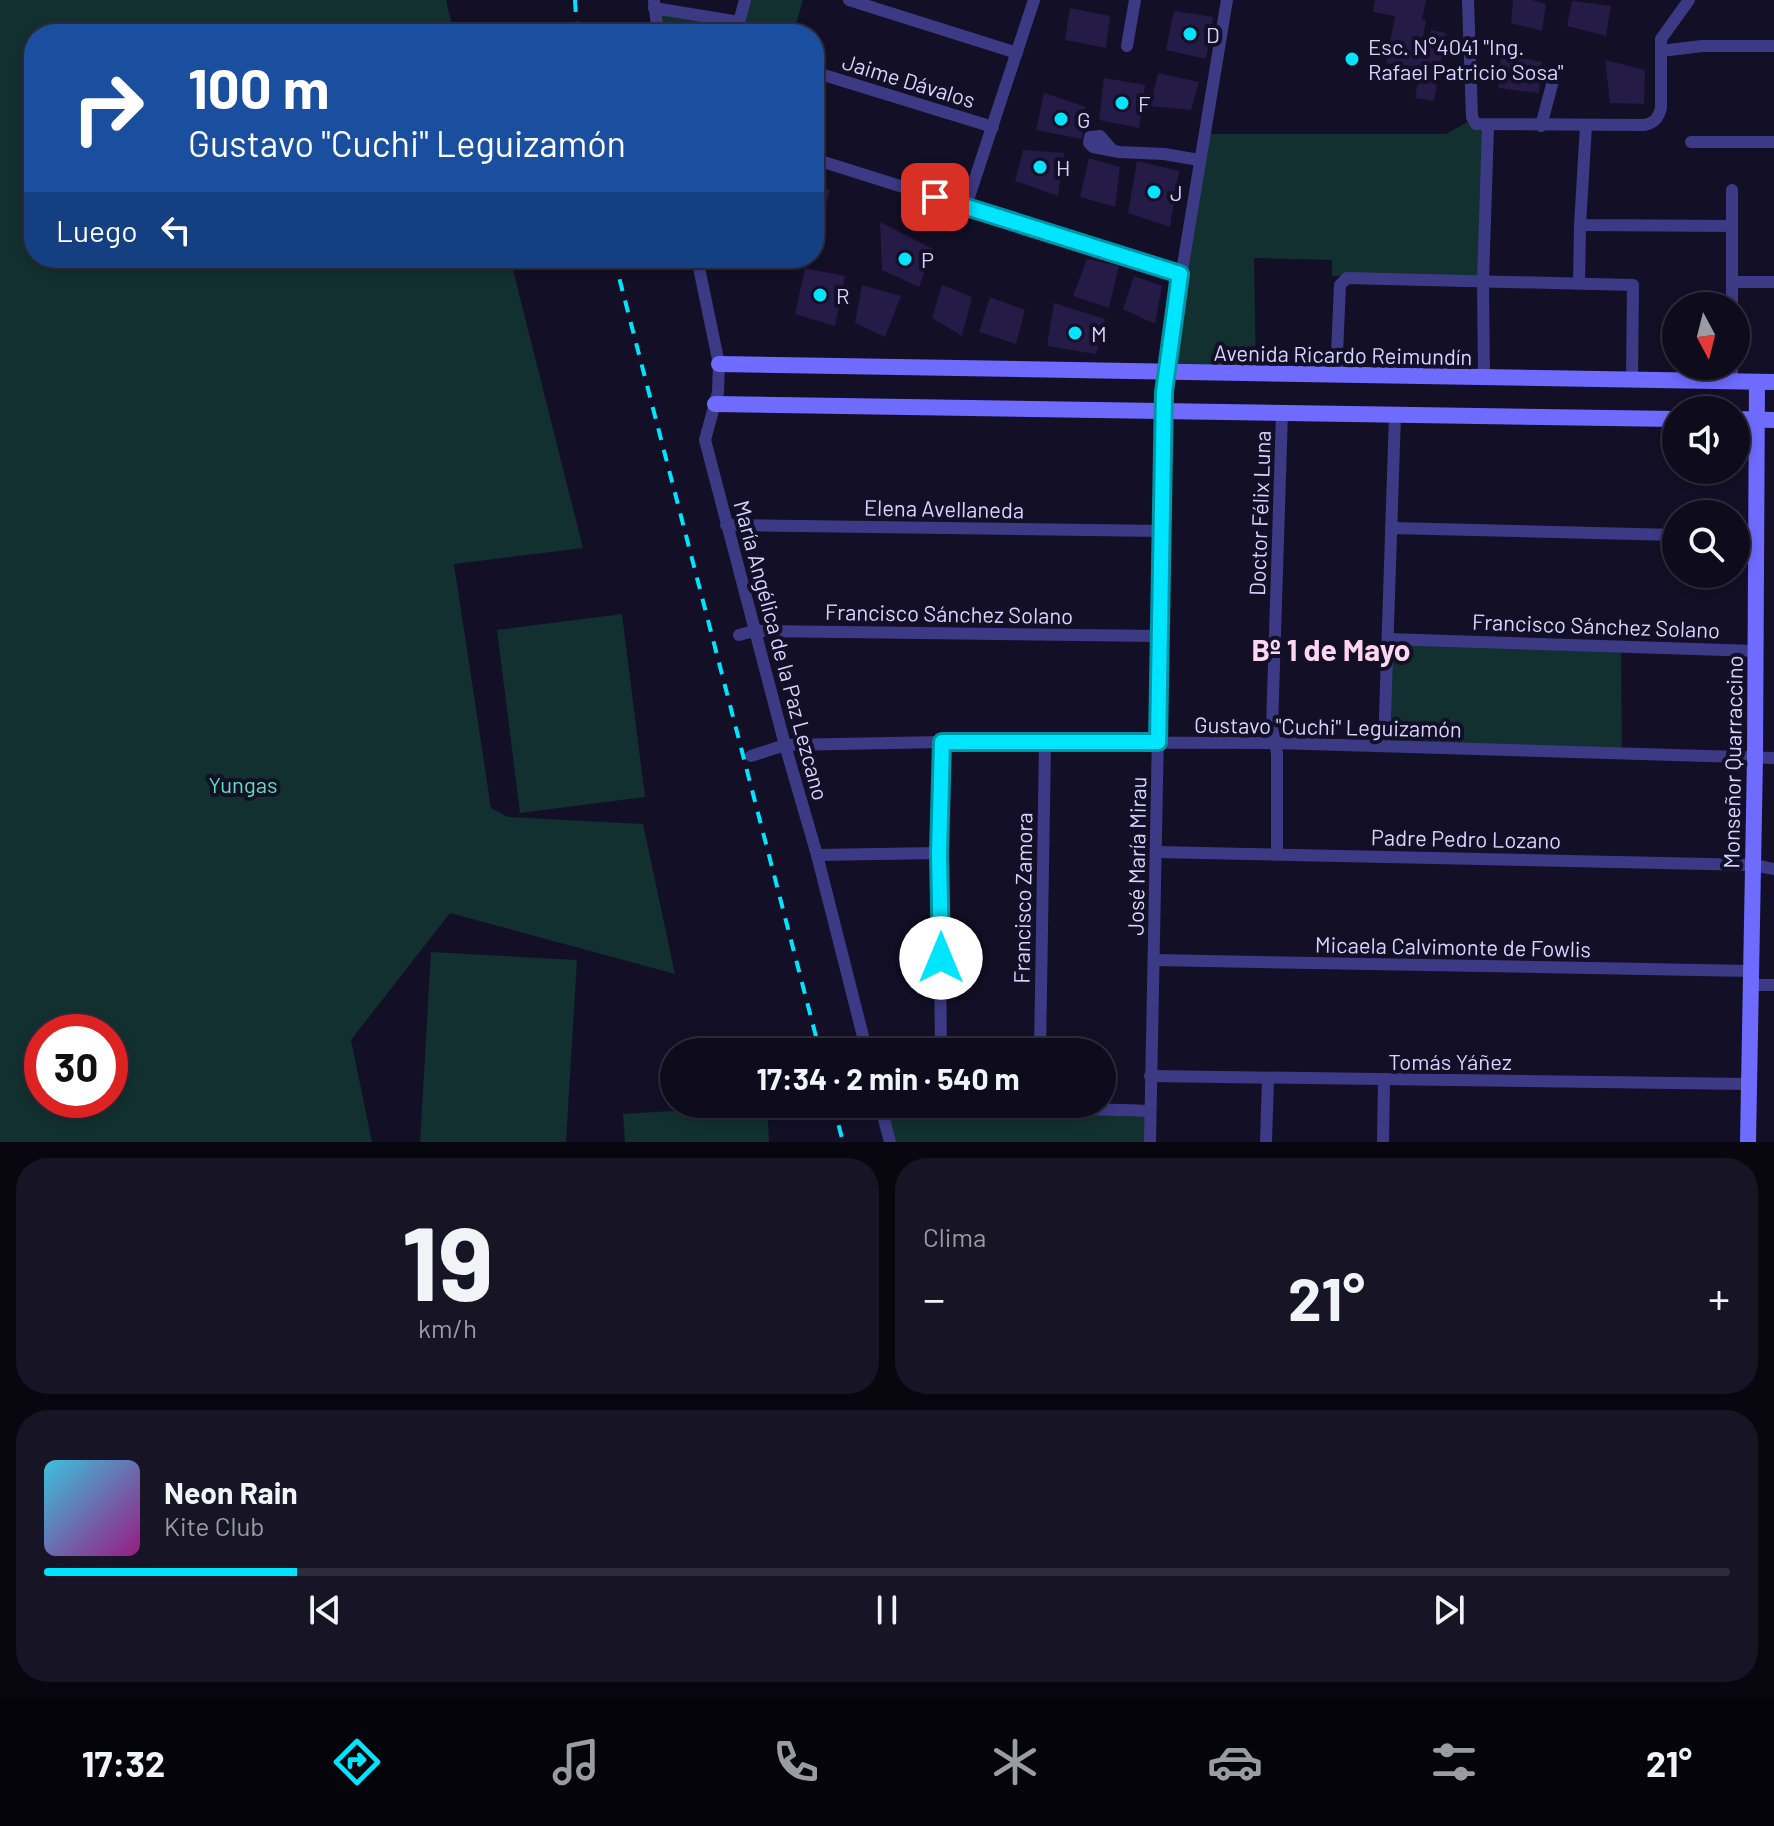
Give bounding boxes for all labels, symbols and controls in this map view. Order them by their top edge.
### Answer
place label: D [1206,21,1220,47]
marker: D [1181,25,1199,43]
place label: Esc. N°4041 "Ing. Rafael Patricio Sosa" [1368,33,1564,84]
street label: Jaime Dávalos [840,47,978,113]
marker: Esc. N°4041 "Ing. Rafael Patricio Sosa" [1343,50,1361,68]
text: 100 m [188,53,330,120]
icon: right [56,56,160,160]
place label: F [1138,90,1151,116]
marker: F [1113,94,1131,112]
place label: G [1077,106,1091,132]
marker: G [1052,110,1070,128]
text: Gustavo "Cuchi" Leguizamón [188,121,626,164]
place label: H [1056,154,1070,180]
marker: H [1031,158,1049,176]
pin [901,163,969,231]
icon: arrive [913,175,957,219]
place label: J [1170,179,1183,205]
marker: J [1145,183,1163,201]
icon: left [154,208,198,252]
text: Luego [56,212,138,248]
place label: P [921,246,934,272]
marker: P [896,250,914,268]
place label: R [836,282,849,308]
marker: R [811,286,829,304]
north arrow [1662,292,1750,380]
map controls [1662,292,1750,588]
place label: M [1091,320,1107,346]
marker: M [1066,324,1084,342]
street label: Avenida Ricardo Reimundín [1213,339,1473,369]
button: sound [1662,396,1750,484]
street label: Doctor Félix Luna [1243,430,1275,596]
street label: Elena Avellaneda [864,494,1024,522]
street label: María Angélica de la Paz Lezcano [729,497,835,803]
button: search [1662,500,1750,588]
street label: Francisco Sánchez Solano [825,598,1073,628]
street label: Francisco Sánchez Solano [1472,608,1720,642]
district label: Bº 1 de Mayo [1252,631,1410,667]
street label: Monseñor Quarraccino [1717,655,1747,869]
street label: Gustavo "Cuchi" Leguizamón [1194,711,1462,741]
park label: Yungas [208,771,278,797]
street label: José María Mirau [1122,776,1150,936]
street label: Francisco Zamora [1008,812,1036,984]
street label: Padre Pedro Lozano [1371,823,1561,853]
position arrow [899,916,983,1000]
street label: Micaela Calvimonte de Fowlis [1315,931,1591,961]
speed limit sign: 30 [24,1014,128,1118]
street label: Tomás Yáñez [1388,1048,1512,1074]
text: 17:34 · 2 min · 540 m [756,1060,1020,1096]
text: 19 [401,1197,494,1322]
text: Clima [923,1221,986,1252]
text: 21° [1288,1261,1365,1333]
text: − [923,1271,945,1324]
text: + [1708,1271,1730,1324]
text: km/h [418,1312,477,1343]
text: Neon Rain [164,1474,298,1510]
text: Kite Club [164,1510,265,1541]
icon: previous [303,1588,347,1632]
icon: pause [865,1588,909,1632]
icon: next [1427,1588,1471,1632]
icon: directions [329,1734,385,1790]
icon: music [548,1734,604,1790]
icon: phone [768,1734,824,1790]
icon: climate [987,1734,1043,1790]
icon: car [1207,1734,1263,1790]
icon: filters [1426,1734,1482,1790]
text: 17:32 [82,1741,165,1784]
text: 21° [1646,1741,1692,1784]

